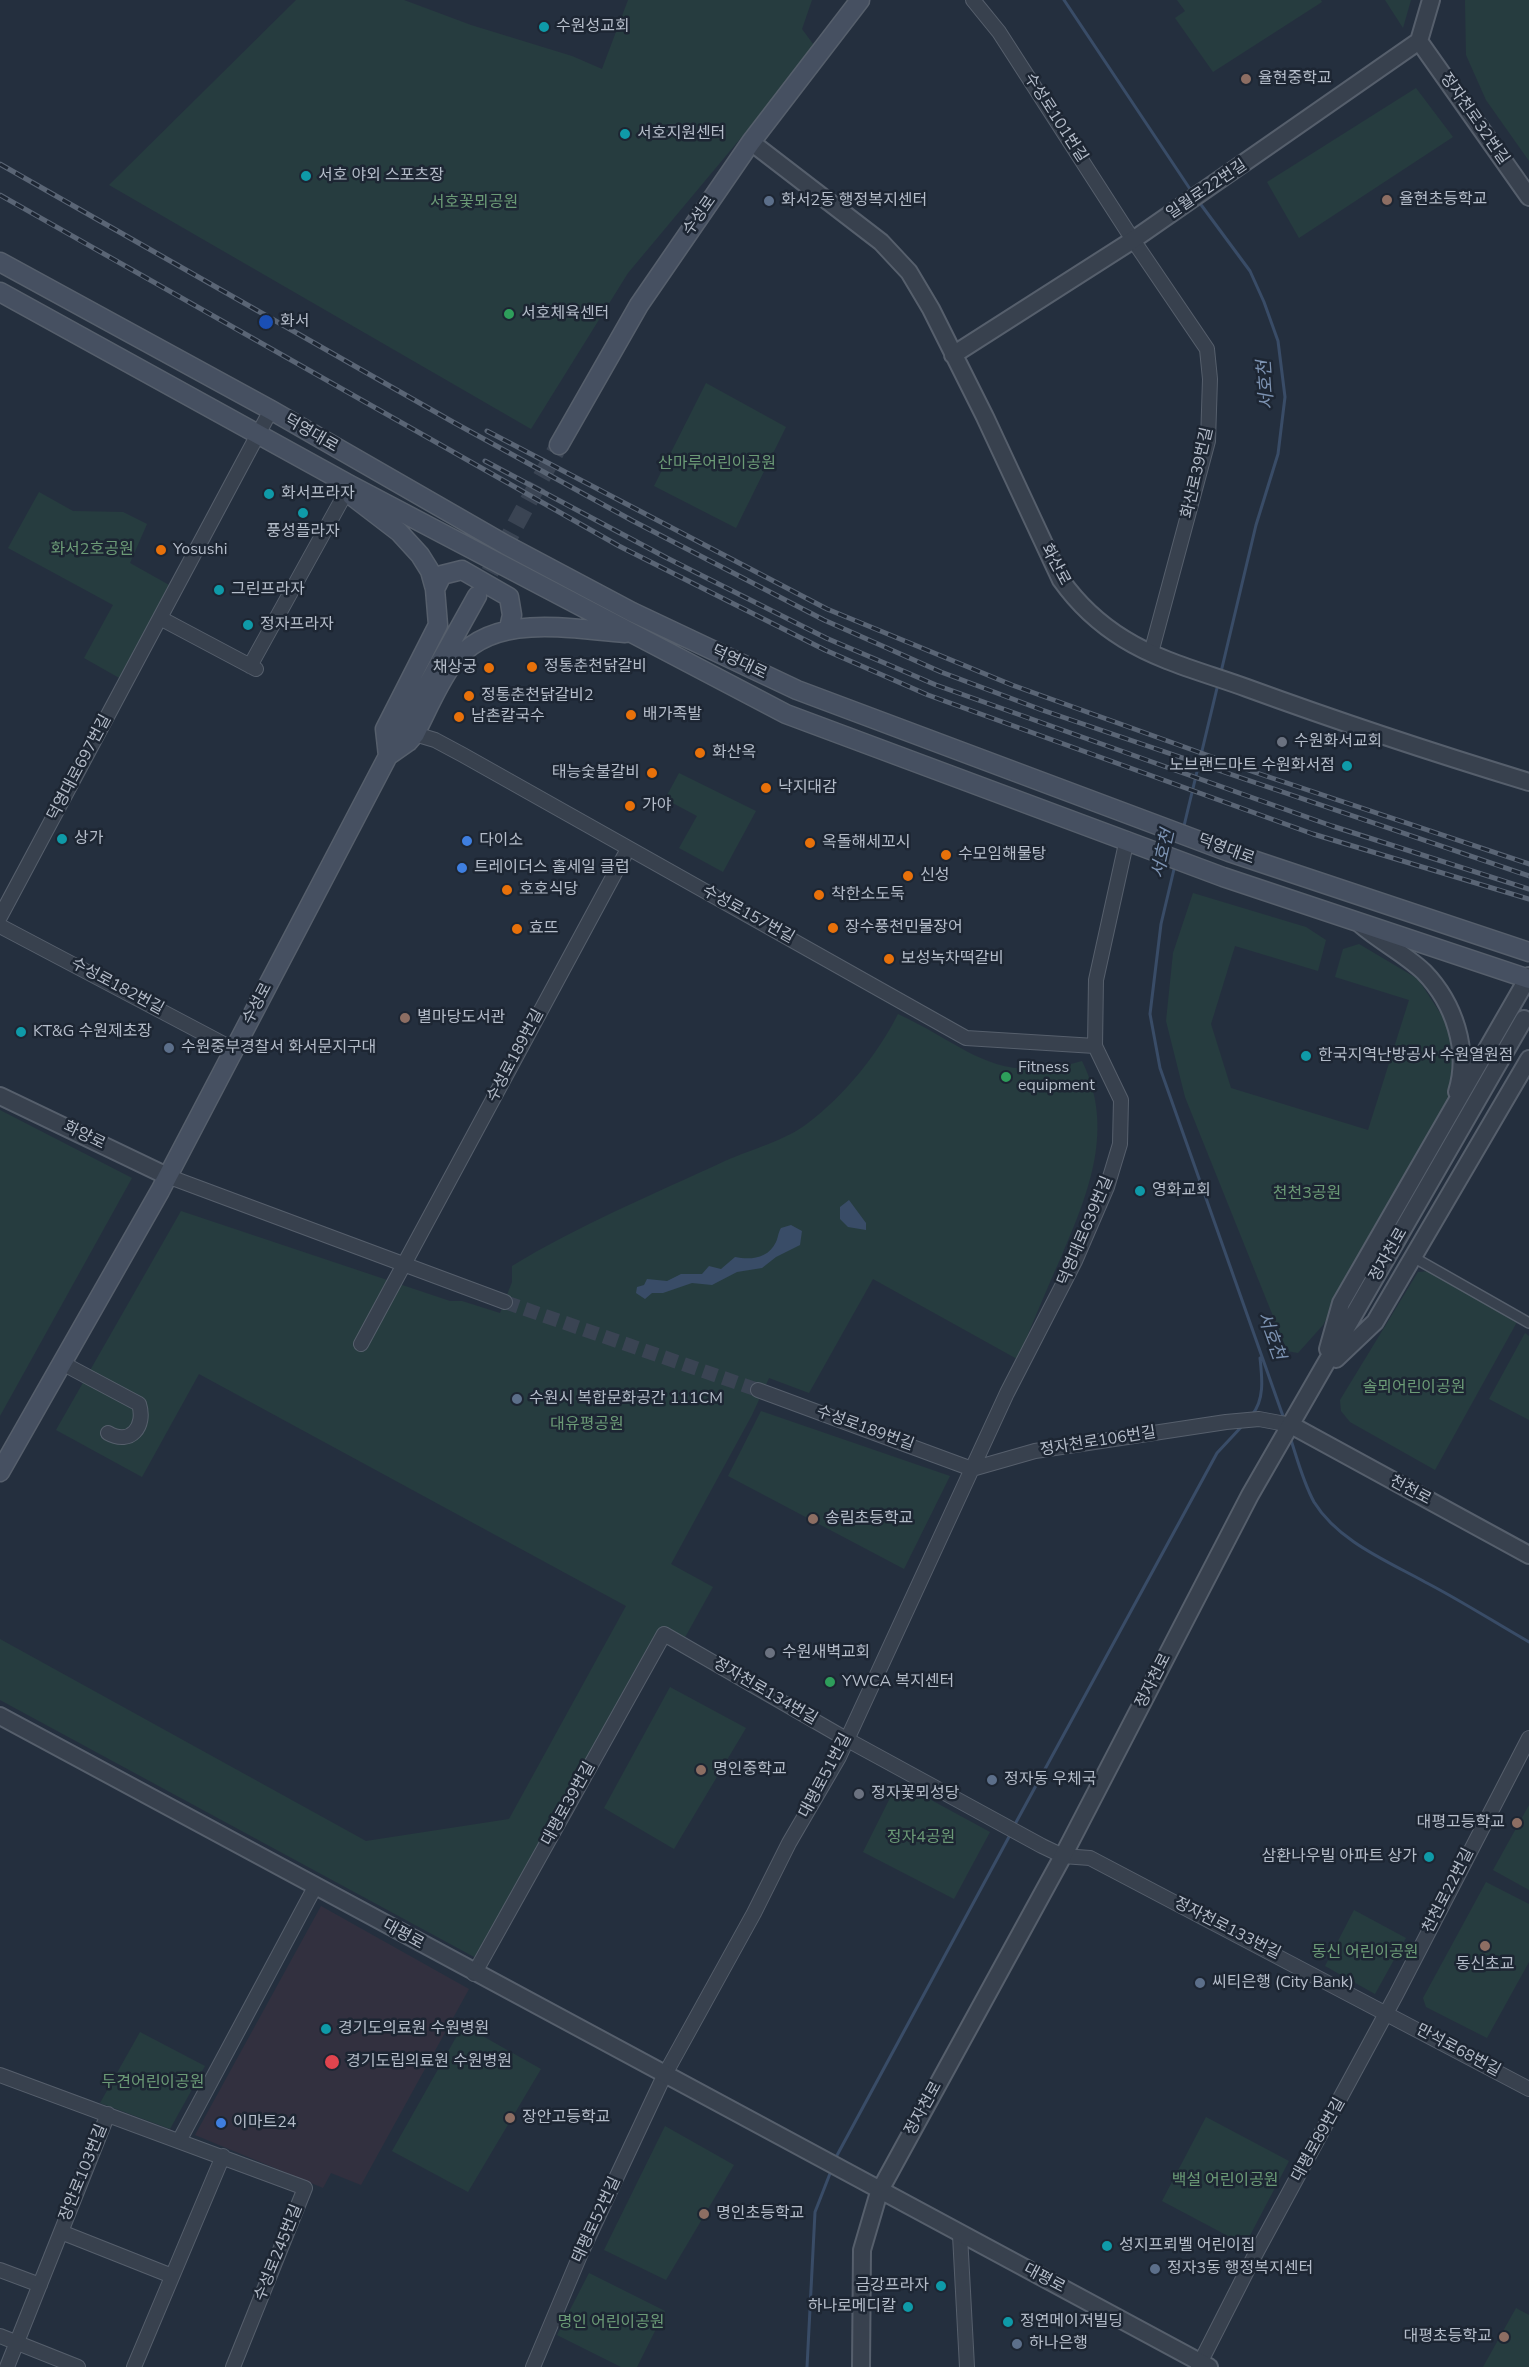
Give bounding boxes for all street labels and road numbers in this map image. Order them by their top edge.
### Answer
street label: 정자천로32번길 [1435,69,1513,169]
street label: 수성로101번길 [1019,70,1091,166]
street label: 일월로22번길 [1163,156,1251,224]
street label: 수성로 [679,192,721,240]
street label: 덕영대로 [281,411,341,457]
street label: 화산로39번길 [1178,426,1218,520]
street label: 화산로 [1036,541,1074,589]
street label: 덕영대로 [708,642,770,684]
street label: 덕영대로697번길 [44,712,116,824]
street label: 덕영대로 [1195,831,1257,869]
street label: 수성로157번길 [699,882,797,948]
street label: 수성로182번길 [67,954,167,1020]
street label: 수성로 [239,980,277,1028]
street label: 수성로189번길 [483,1006,549,1106]
street label: 화양로 [60,1118,108,1154]
street label: 덕영대로639번길 [1054,1173,1118,1289]
street label: 정자천로 [1366,1225,1412,1285]
street label: 수성로189번길 [814,1402,916,1456]
street label: 정자천로106번길 [1039,1423,1157,1461]
street label: 천천로 [1386,1472,1434,1510]
street label: 정자천로 [1132,1650,1176,1712]
street label: 정자천로134번길 [709,1654,821,1730]
street label: 대평로51번길 [796,1731,856,1821]
street label: 대평로39번길 [538,1759,600,1849]
street label: 천천로22번길 [1419,1845,1479,1937]
street label: 정자천로133번길 [1170,1894,1284,1964]
street label: 대평로 [379,1916,427,1954]
street label: 만석로68번길 [1413,2021,1503,2081]
street label: 정자천로 [901,2079,947,2139]
street label: 대평로89번길 [1288,2095,1350,2185]
street label: 장안로103번길 [56,2122,112,2224]
street label: 태평로52번길 [569,2174,625,2266]
street label: 수성로245번길 [251,2202,307,2304]
street label: 대평로 [1020,2260,1068,2298]

